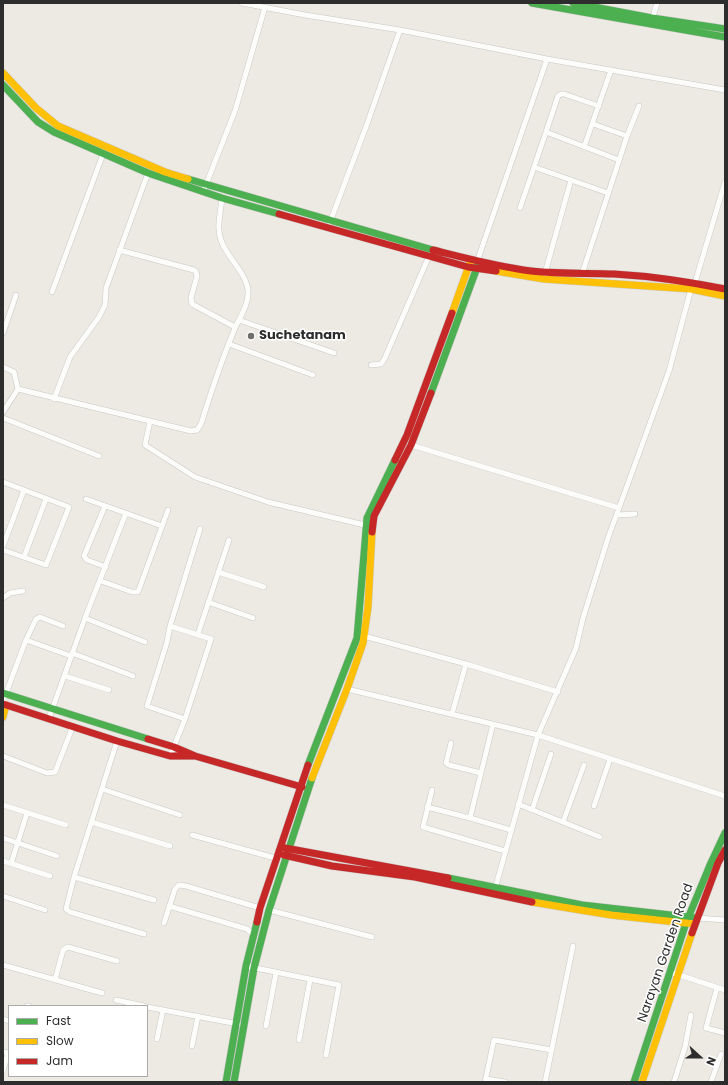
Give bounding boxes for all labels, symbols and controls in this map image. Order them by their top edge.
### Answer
place label: Suchetanam [259,328,346,344]
marker: Suchetanam [246,331,256,341]
street label: Narayan Garden Road [635,882,697,1024]
legend [8,1005,148,1077]
text: Fast [46,1012,71,1029]
text: Slow [46,1032,74,1049]
north arrow [680,1037,720,1077]
text: Jam [46,1052,73,1069]
text: N [702,1055,720,1068]

